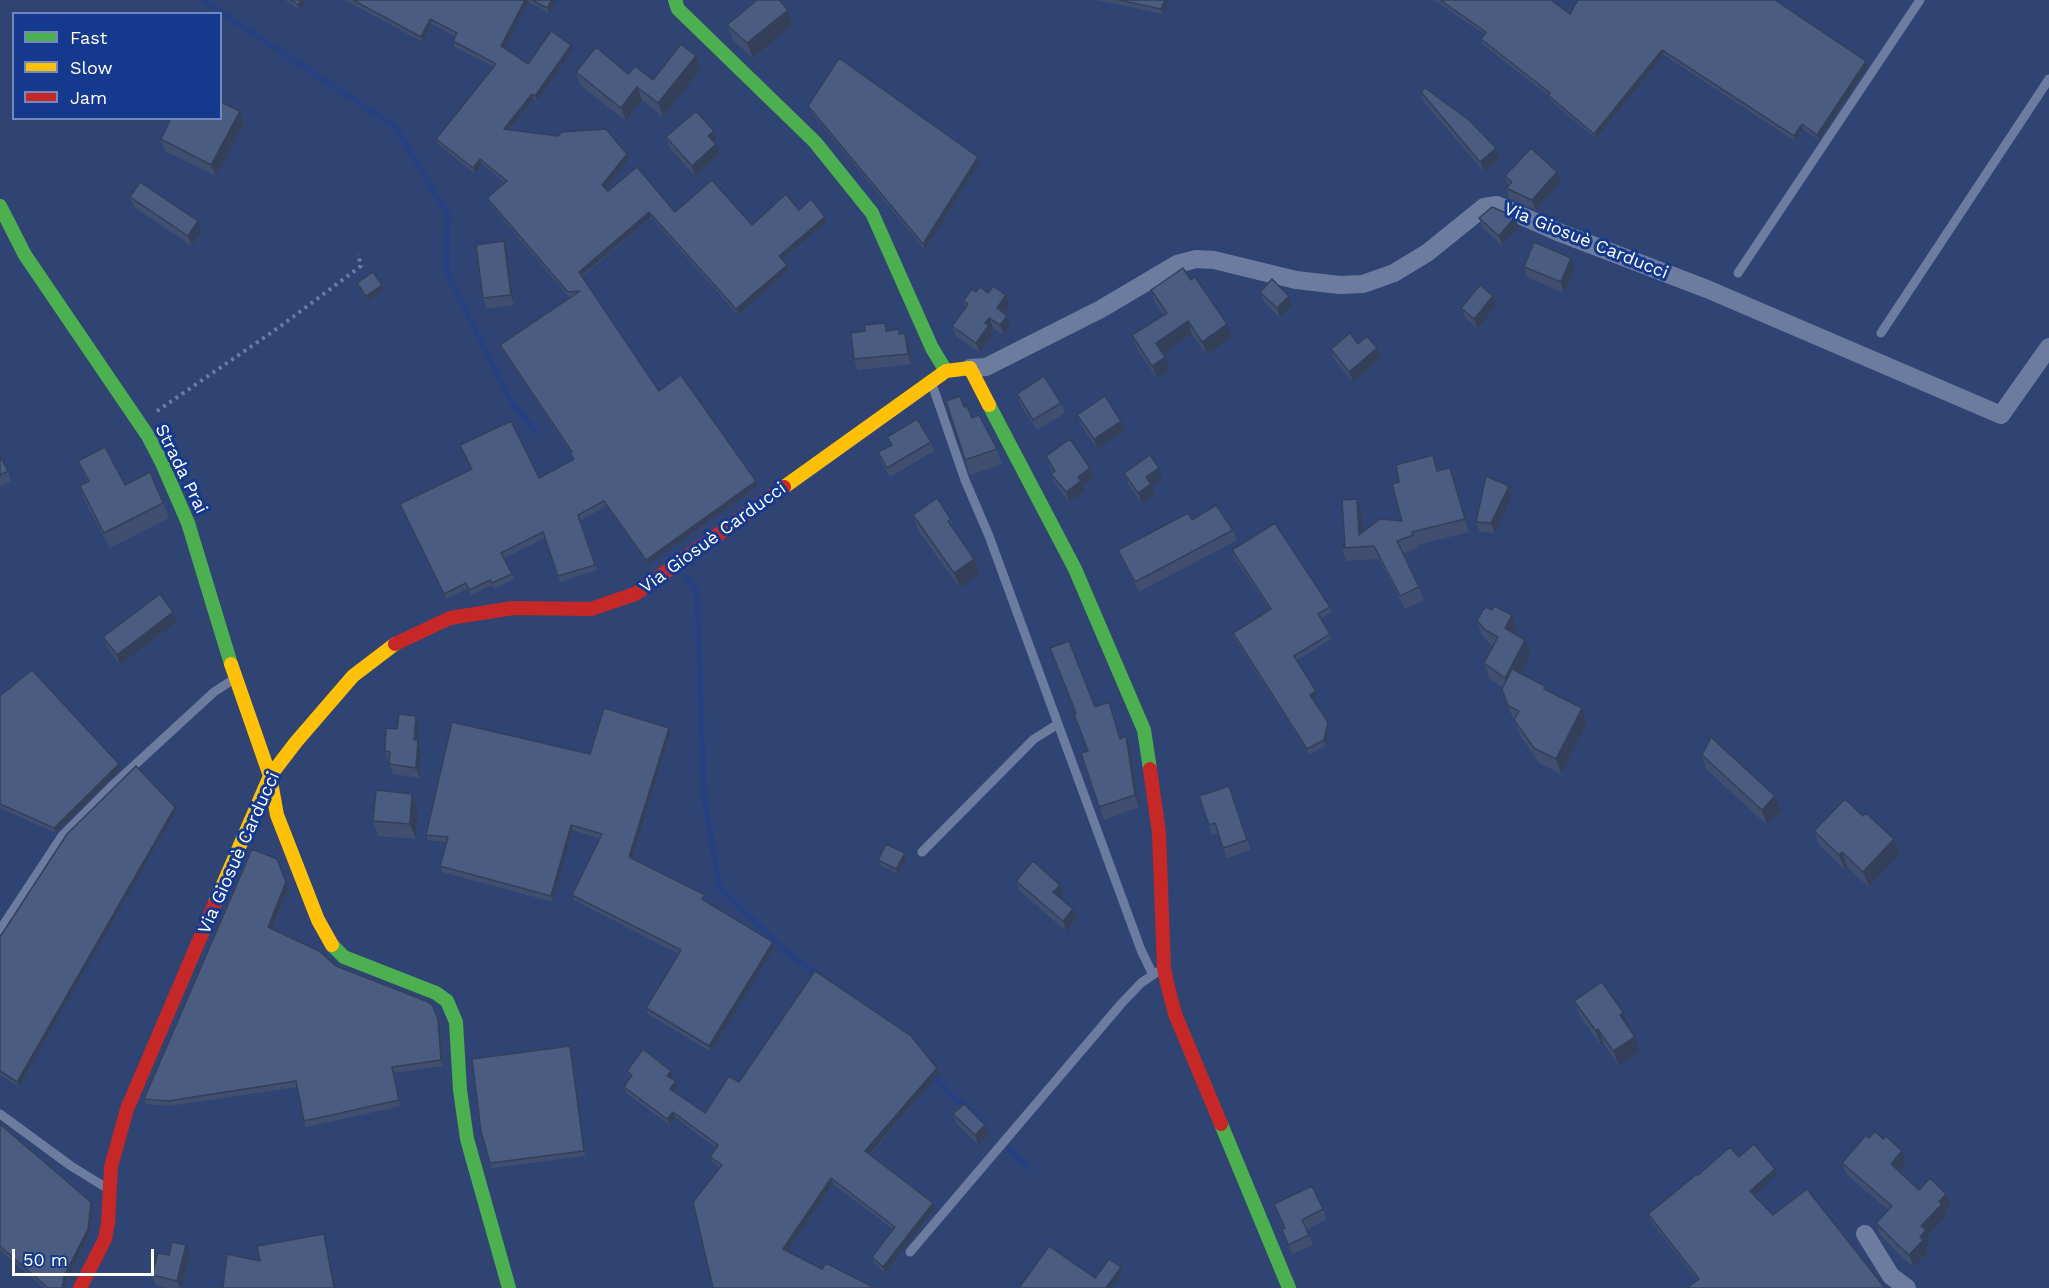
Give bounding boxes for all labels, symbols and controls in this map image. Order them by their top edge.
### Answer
legend [12,12,222,120]
text: Fast [70,27,107,48]
text: Slow [70,57,113,78]
text: Jam [70,87,107,108]
street label: Via Giosuè Carducci [1501,198,1671,284]
street label: Strada Prai [150,421,212,517]
street label: Via Giosuè Carducci [636,478,790,598]
street label: Via Giosuè Carducci [193,768,285,938]
scale bar [15,1237,158,1275]
text: 50 m [23,1249,68,1270]

